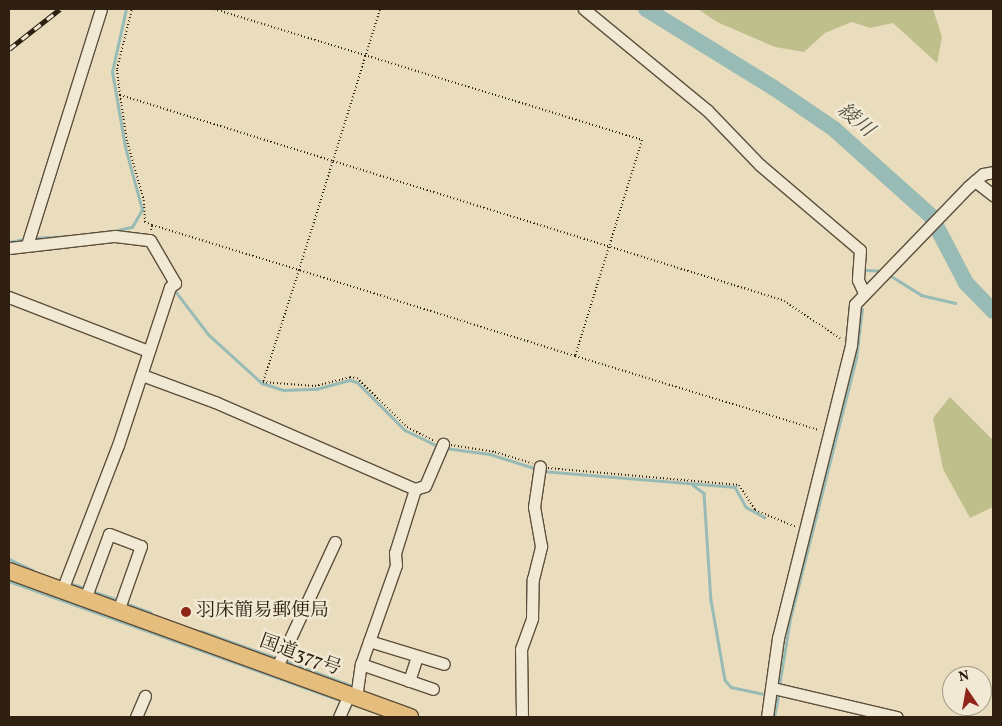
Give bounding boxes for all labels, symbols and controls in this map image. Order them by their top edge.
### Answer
water label: 綾川 [832,99,878,143]
place label: 羽床簡易郵便局 [196,601,329,623]
marker: 羽床簡易郵便局 [180,606,192,618]
street label: 国道377号 [256,631,344,681]
north arrow [942,666,992,716]
text: N [957,666,971,687]

